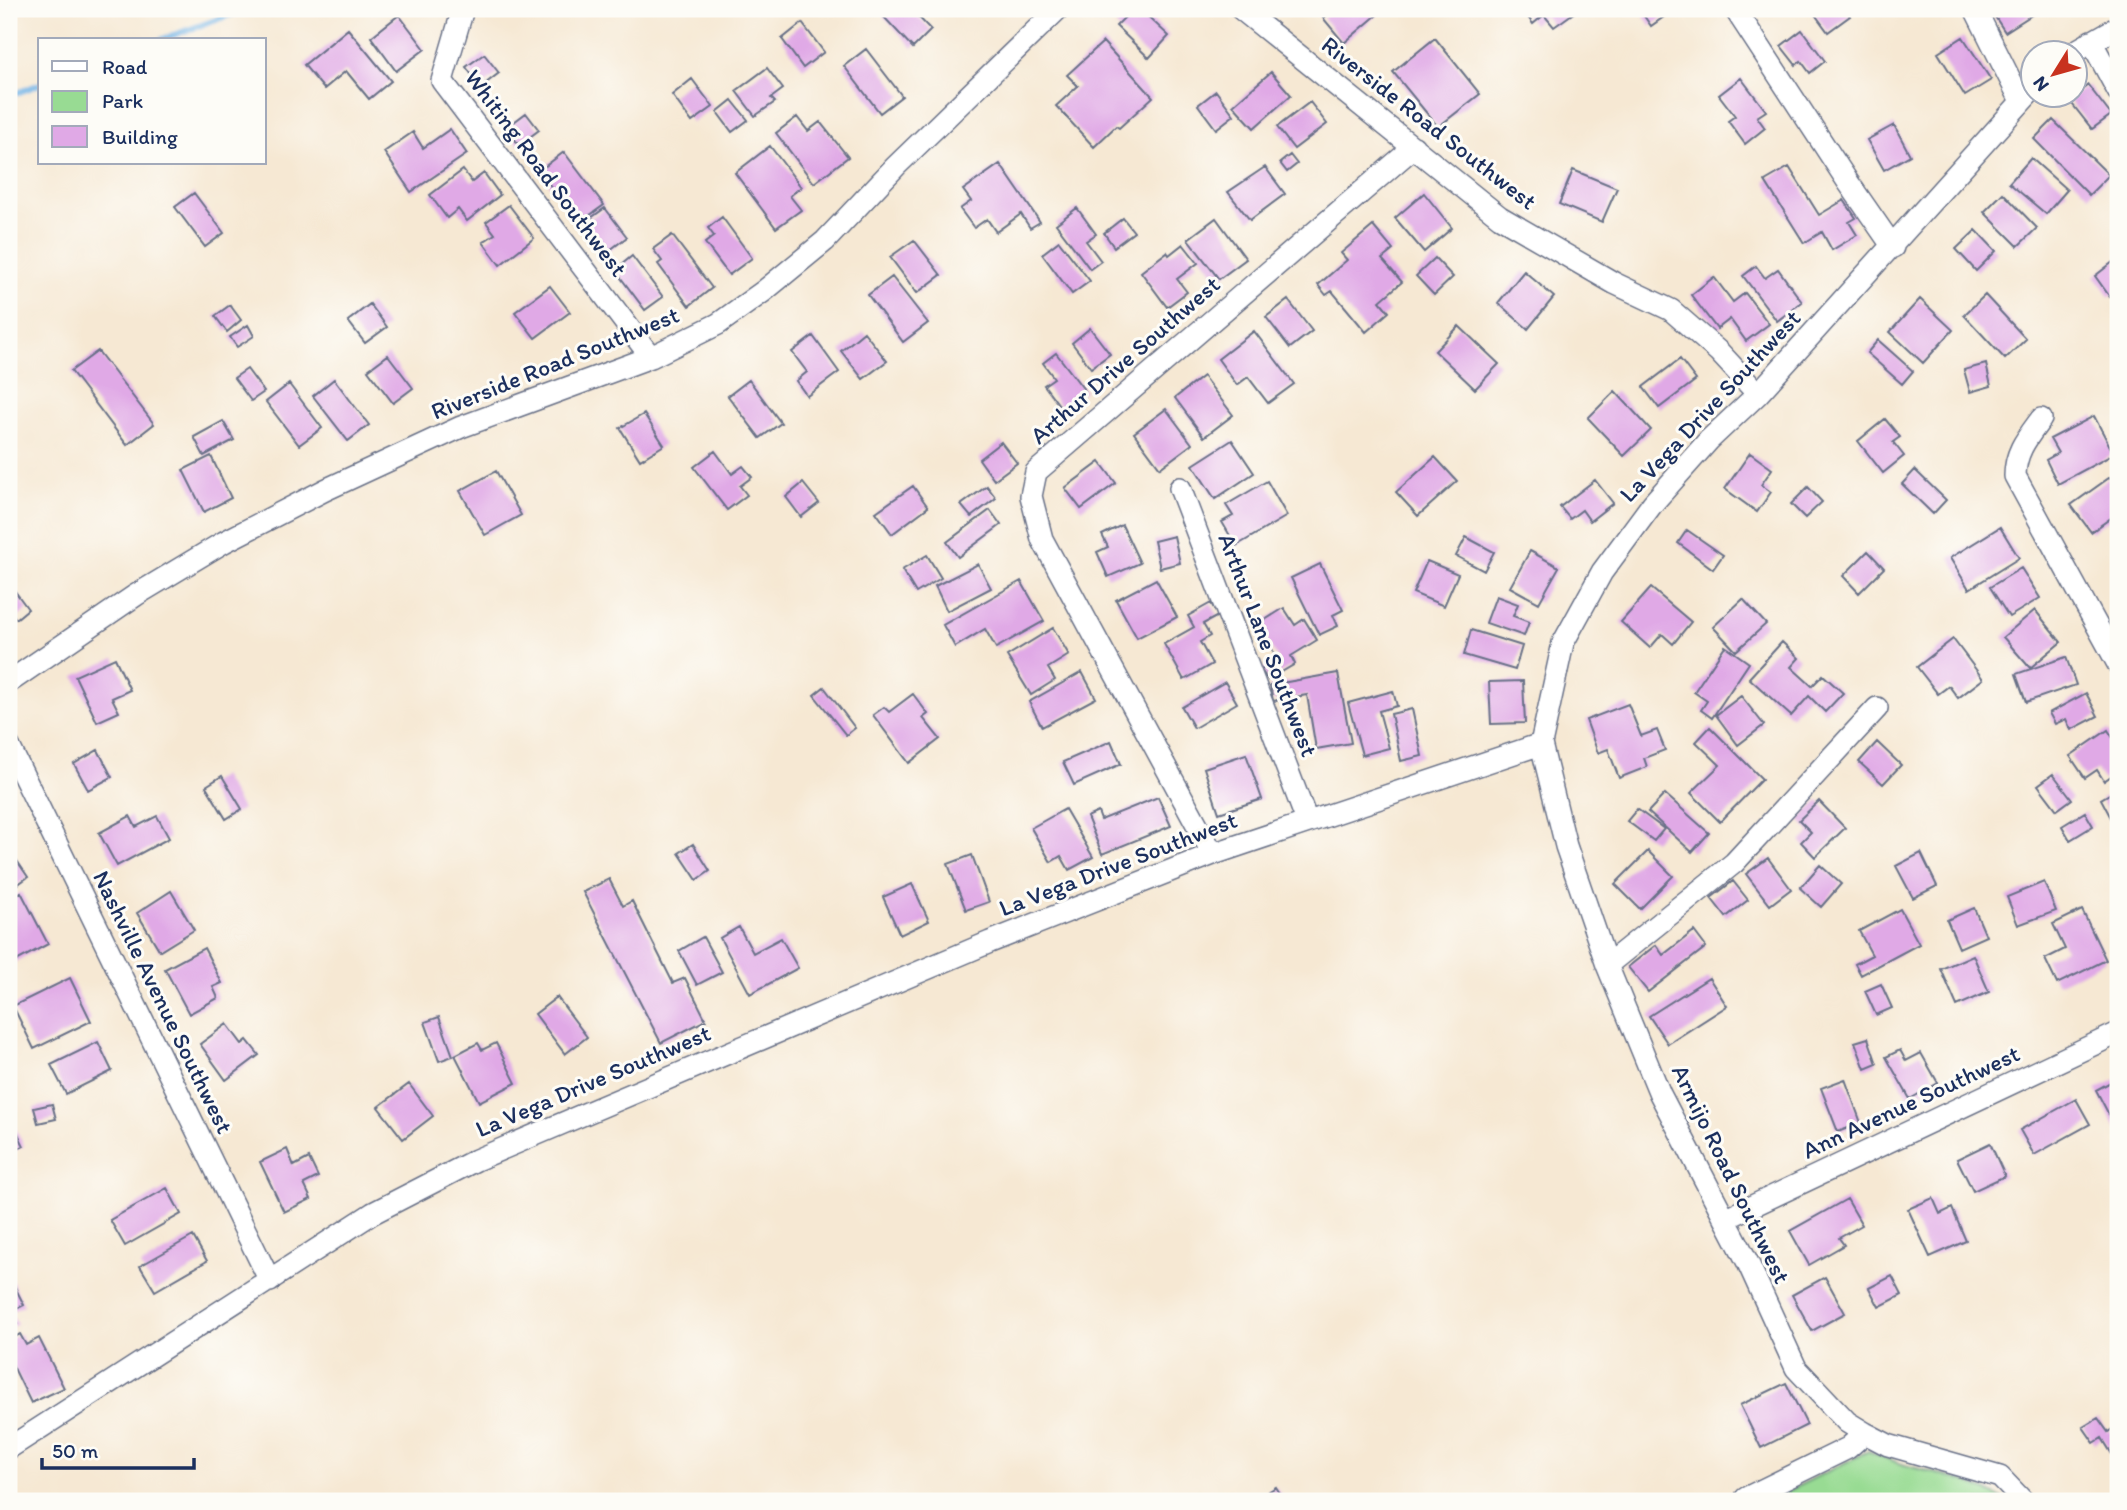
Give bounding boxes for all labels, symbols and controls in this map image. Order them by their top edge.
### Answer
street label: Riverside Road Southwest [1316,30,1543,216]
legend [38,38,266,164]
north arrow [2018,38,2088,108]
text: Road [102,54,148,79]
street label: Whiting Road Southwest [459,63,634,282]
text: N [2028,72,2054,96]
text: Park [102,88,144,113]
text: Building [102,124,178,149]
street label: Arthur Drive Southwest [1024,269,1225,450]
street label: Riverside Road Southwest [427,299,683,426]
street label: La Vega Drive Southwest [1613,303,1806,508]
street label: Arthur Lane Southwest [1212,529,1324,761]
street label: La Vega Drive Southwest [995,805,1241,922]
street label: Nashville Avenue Southwest [87,866,240,1138]
street label: La Vega Drive Southwest [471,1018,715,1143]
street label: Ann Avenue Southwest [1798,1038,2024,1165]
street label: Armijo Road Southwest [1666,1060,1797,1288]
scale bar [42,1426,194,1470]
text: 50 m [52,1438,99,1463]

